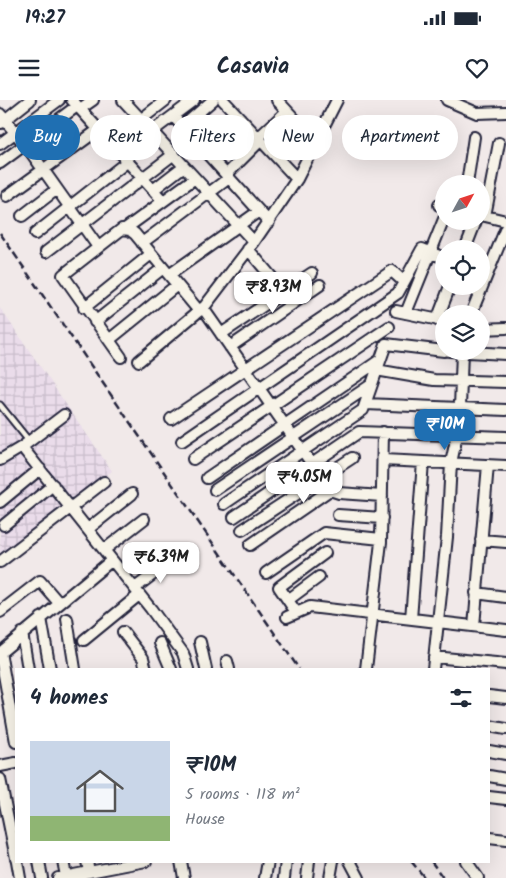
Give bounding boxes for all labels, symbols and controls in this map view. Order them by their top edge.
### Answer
text: 19:27 [25,3,65,33]
text: Casavia [217,50,289,85]
icon: menu [15,54,43,82]
icon: heart [463,54,491,82]
chip: Buy [15,115,80,160]
chip: Rent [90,115,161,160]
chip: Filters [171,115,254,160]
chip: New [264,115,332,160]
chip: Apartment [342,115,458,160]
north arrow [435,175,490,230]
map controls [435,175,490,360]
button: locate [435,240,490,295]
pin: ₹8.93M [232,272,314,314]
text: ₹8.93M [245,275,301,300]
button: layers [435,305,490,360]
pin: ₹10M [415,408,475,451]
text: ₹10M [425,412,465,437]
pin: ₹4.05M [263,462,345,504]
text: ₹4.05M [277,465,331,490]
pin: ₹6.39M [120,542,202,584]
text: ₹6.39M [133,545,189,570]
text: 4 homes [30,682,108,715]
icon: filters [447,684,475,712]
text: ₹10M [185,749,236,782]
icon: home [70,761,130,821]
text: 5 rooms · 118 m² [185,782,300,807]
text: House [185,807,225,832]

